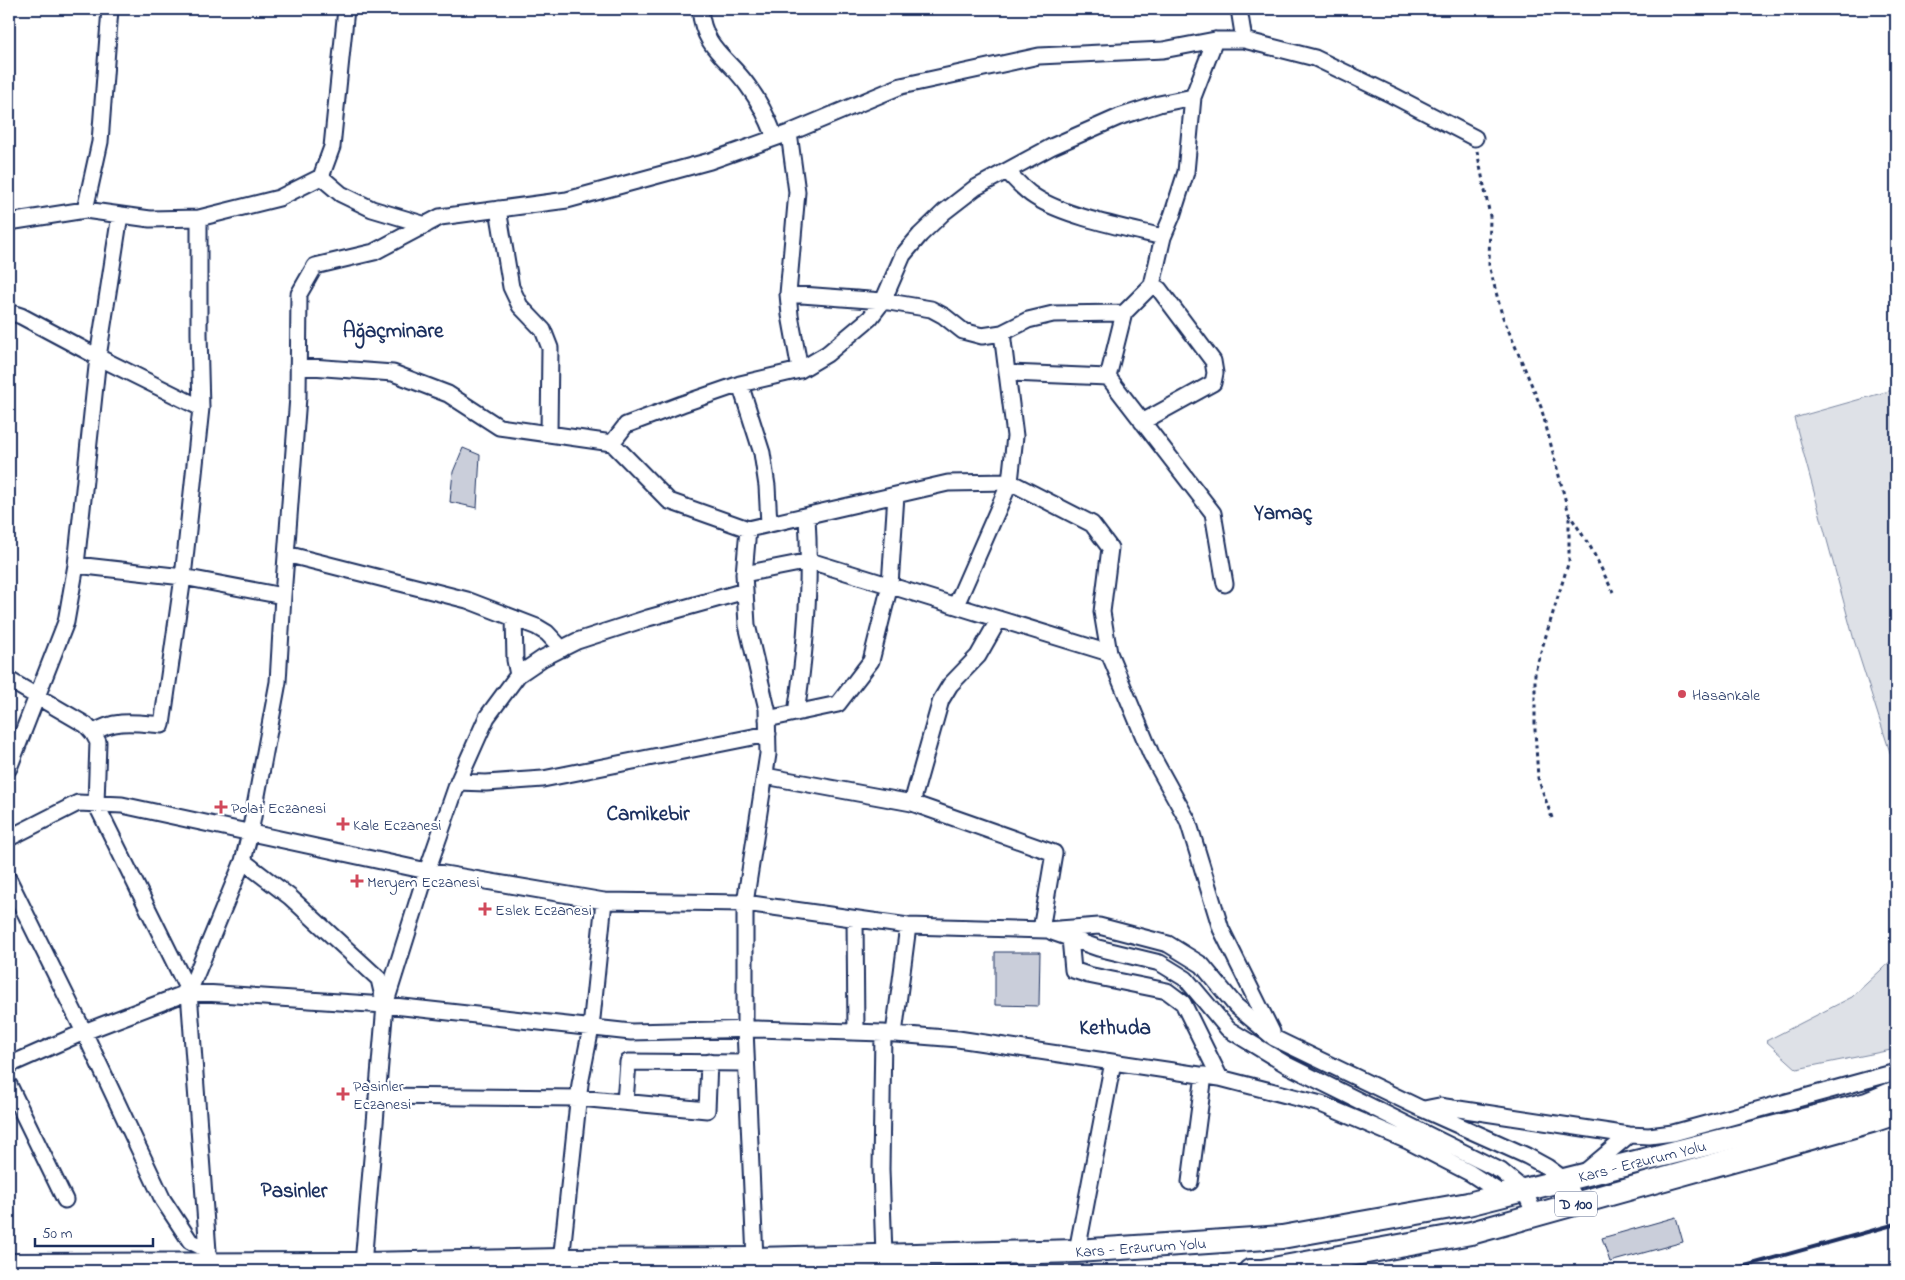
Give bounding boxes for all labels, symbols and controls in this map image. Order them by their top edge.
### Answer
district label: Ağaçminare [343,317,444,349]
district label: Yamaç [1253,499,1313,529]
place label: Hasankale [1692,684,1761,708]
marker: Hasankale [1676,688,1688,700]
place label: Polat Eczanesi [231,797,326,821]
district label: Camikebir [607,800,690,830]
marker: Polat Eczanesi [215,801,227,813]
place label: Kale Eczanesi [353,814,442,838]
marker: Kale Eczanesi [337,818,349,830]
place label: Meryem Eczanesi [367,871,480,895]
marker: Meryem Eczanesi [351,875,363,887]
place label: Eslek Eczanesi [495,899,592,923]
marker: Eslek Eczanesi [479,903,491,915]
district label: Kethuda [1079,1014,1151,1044]
place label: Pasinler Eczanesi [353,1075,411,1117]
marker: Pasinler Eczanesi [337,1088,349,1100]
street label: Kars - Erzurum Yolu [1576,1135,1709,1190]
district label: Pasinler [261,1177,328,1207]
road number: D 100 [1555,1192,1597,1216]
scale bar [35,1215,152,1247]
text: 50 m [42,1223,73,1245]
street label: Kars - Erzurum Yolu [1075,1232,1207,1265]

